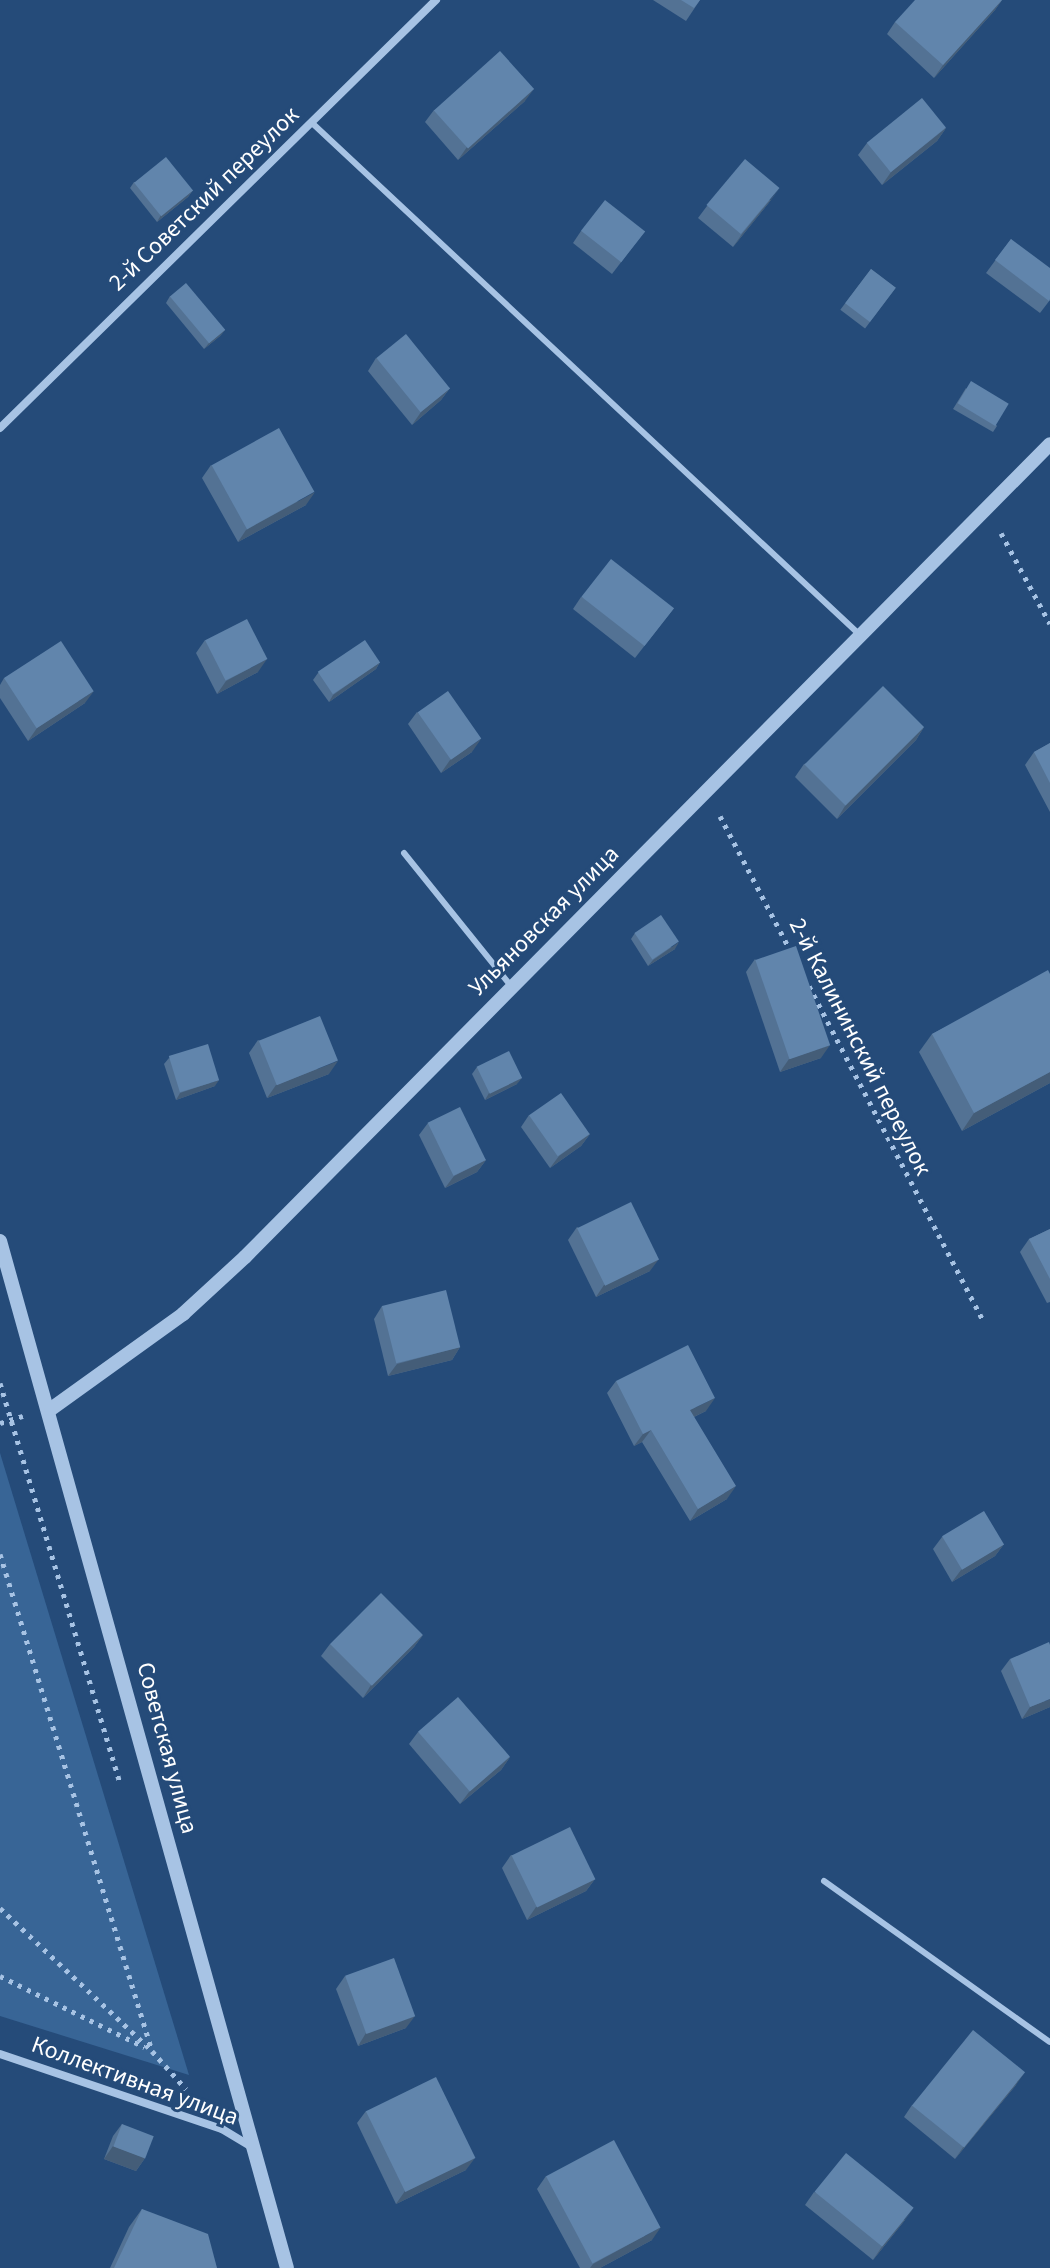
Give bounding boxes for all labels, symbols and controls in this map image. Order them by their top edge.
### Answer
street label: 2-й Советский переулок [103,101,305,297]
street label: Ульяновская улица [463,840,625,1002]
street label: 2-й Калининский переулок [783,914,937,1180]
street label: Советская улица [130,1659,204,1837]
street label: Коллективная улица [28,2030,242,2132]

